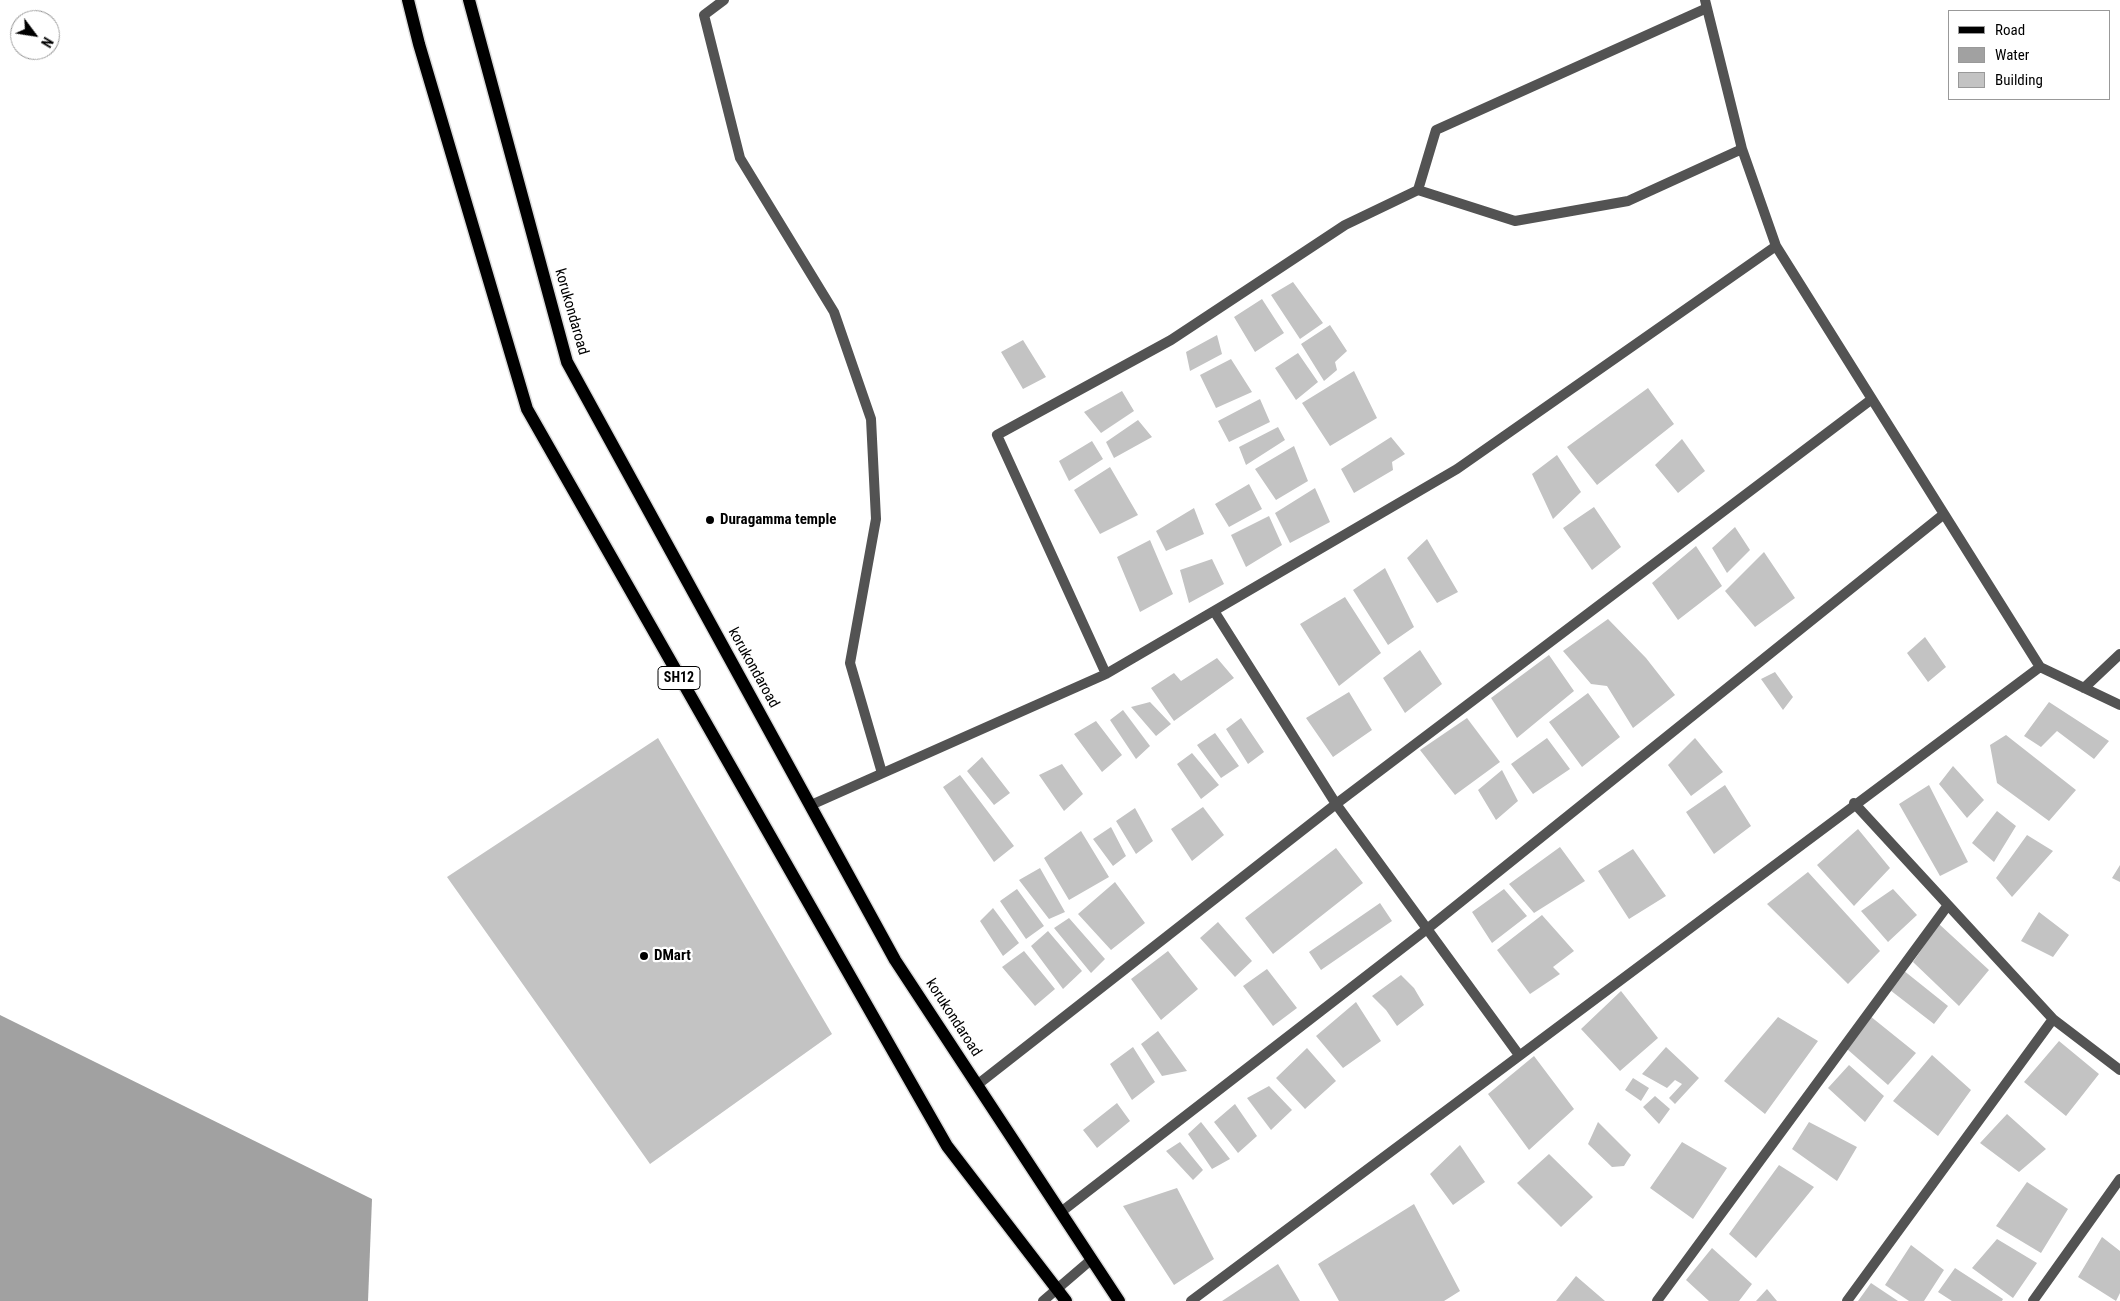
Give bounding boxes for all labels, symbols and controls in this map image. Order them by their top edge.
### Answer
north arrow [10,10,60,60]
legend [1948,10,2110,100]
text: Road [1995,21,2025,39]
text: N [38,34,56,50]
text: Water [1995,46,2029,64]
text: Building [1995,71,2043,89]
street label: korukondaroad [550,267,592,357]
place label: Duragamma temple [720,511,836,529]
marker: Duragamma temple [704,514,716,526]
street label: korukondaroad [724,625,782,711]
road number: SH12 [658,666,700,690]
place label: DMart [654,947,691,965]
marker: DMart [638,950,650,962]
street label: korukondaroad [921,976,985,1060]

